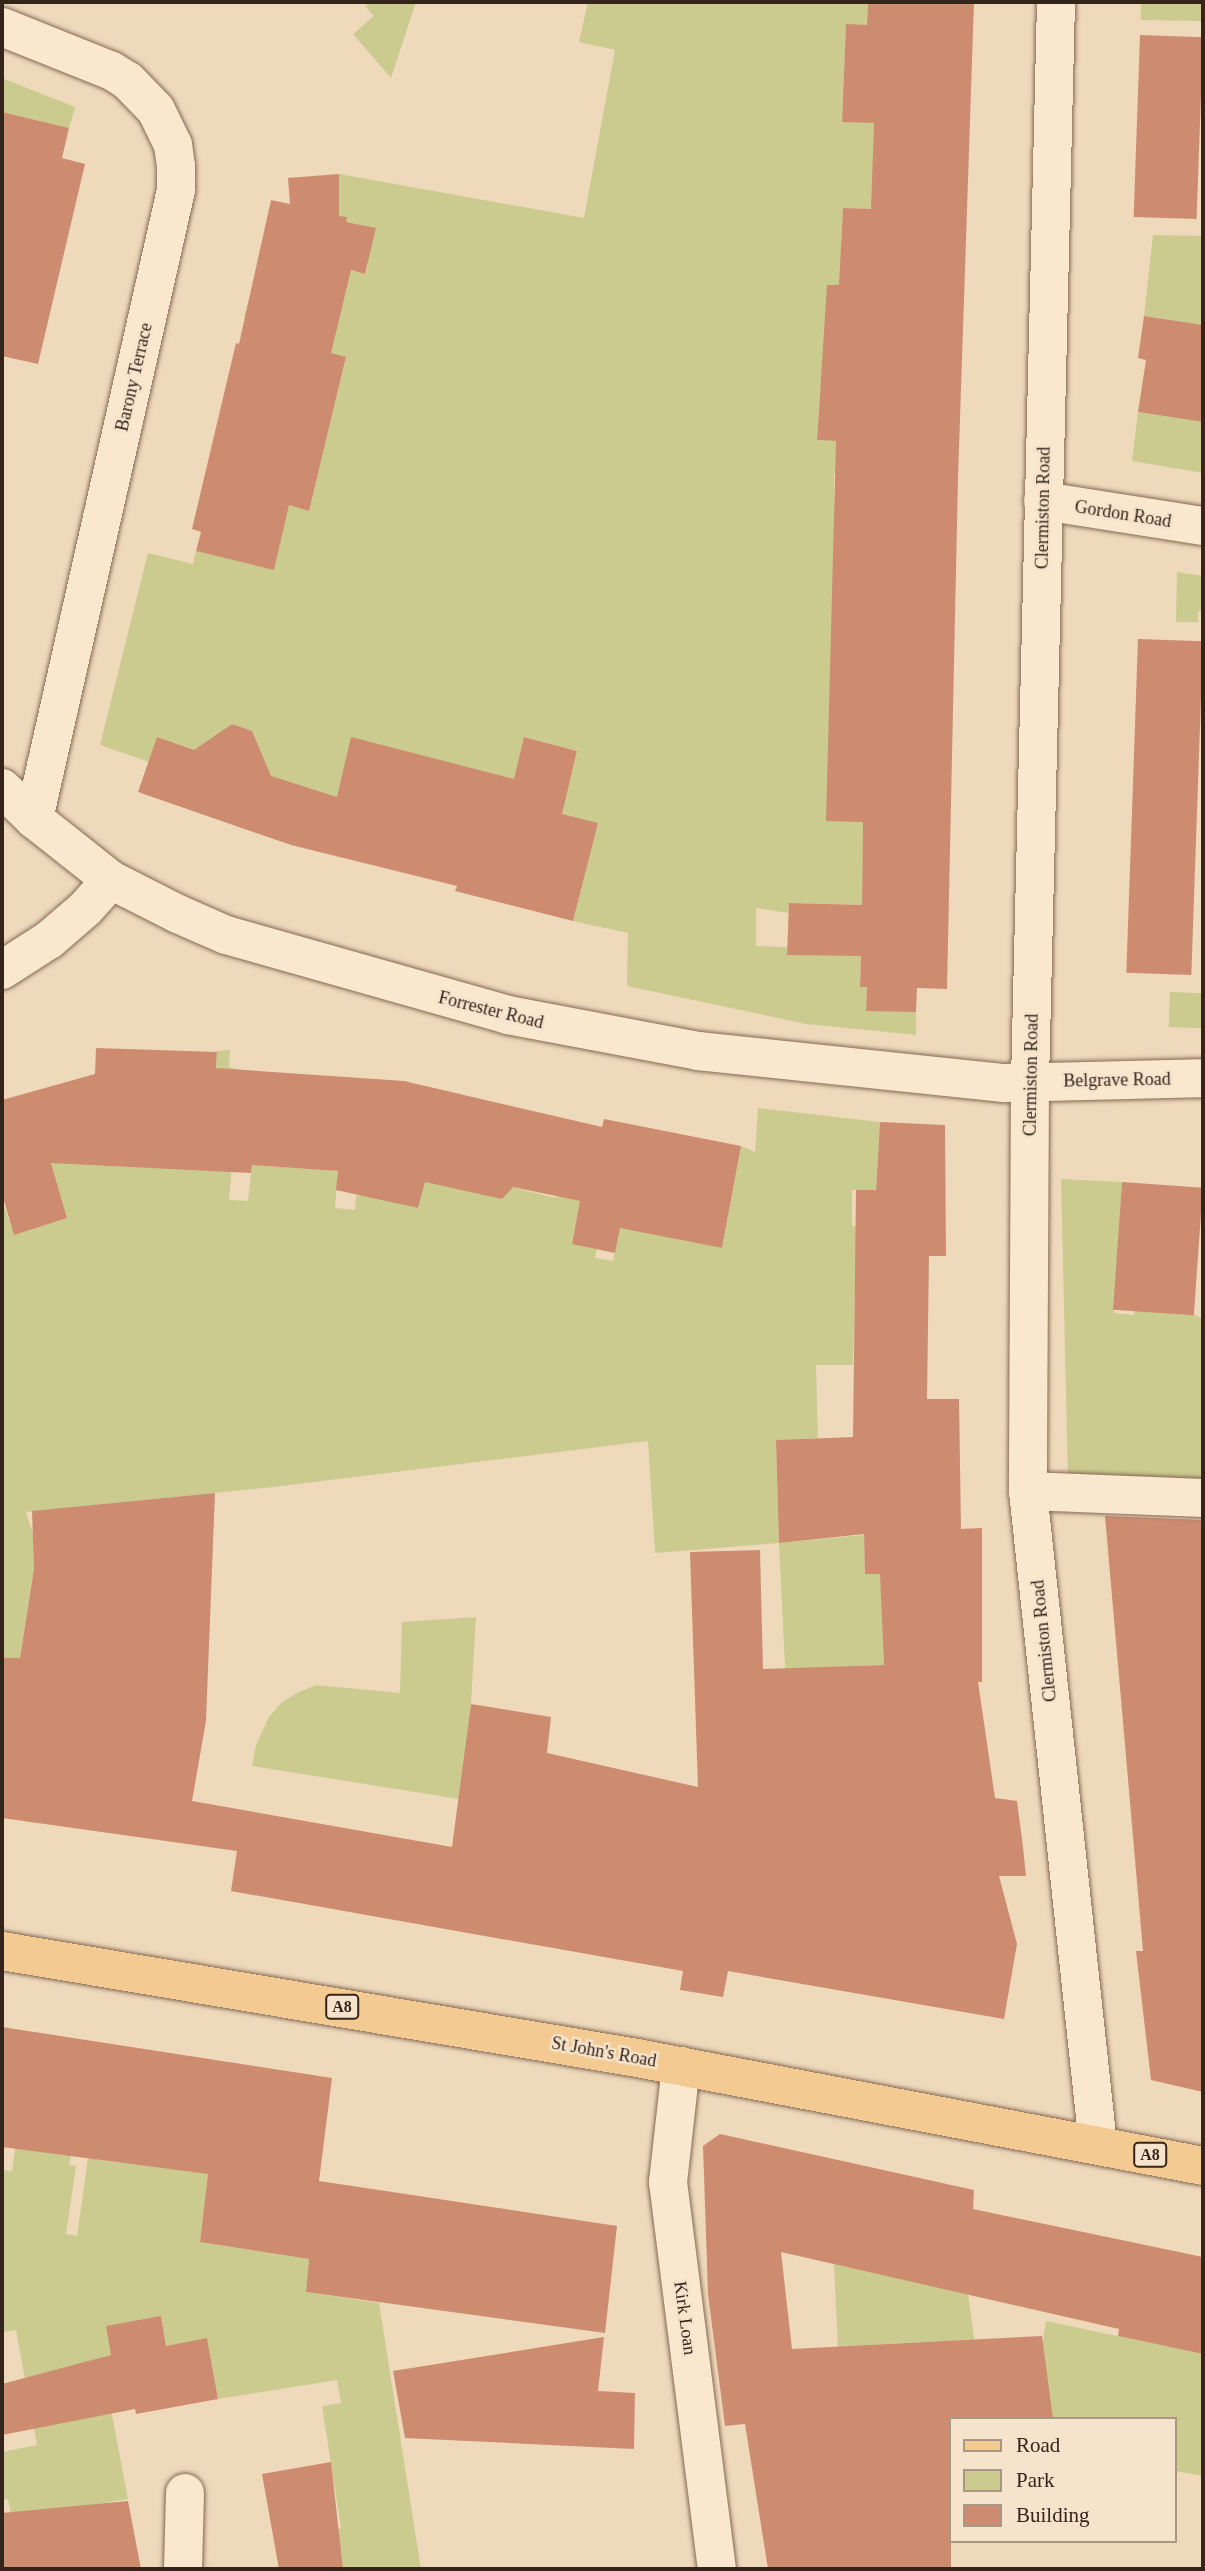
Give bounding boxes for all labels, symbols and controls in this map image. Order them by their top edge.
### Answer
street label: Barony Terrace [111,320,157,434]
street label: Clermiston Road [1031,447,1055,569]
street label: Gordon Road [1073,496,1173,532]
street label: Forrester Road [436,987,546,1033]
street label: Clermiston Road [1019,1014,1043,1136]
street label: Belgrave Road [1063,1068,1171,1092]
street label: Clermiston Road [1027,1579,1061,1703]
road number: A8 [324,1994,360,2020]
street label: St John's Road [550,2032,658,2072]
road number: A8 [1132,2142,1168,2168]
street label: Kirk Loan [669,2280,701,2356]
legend [950,2417,1177,2543]
text: Road [1016,2433,1060,2457]
text: Park [1016,2468,1055,2492]
text: Building [1016,2503,1090,2527]

